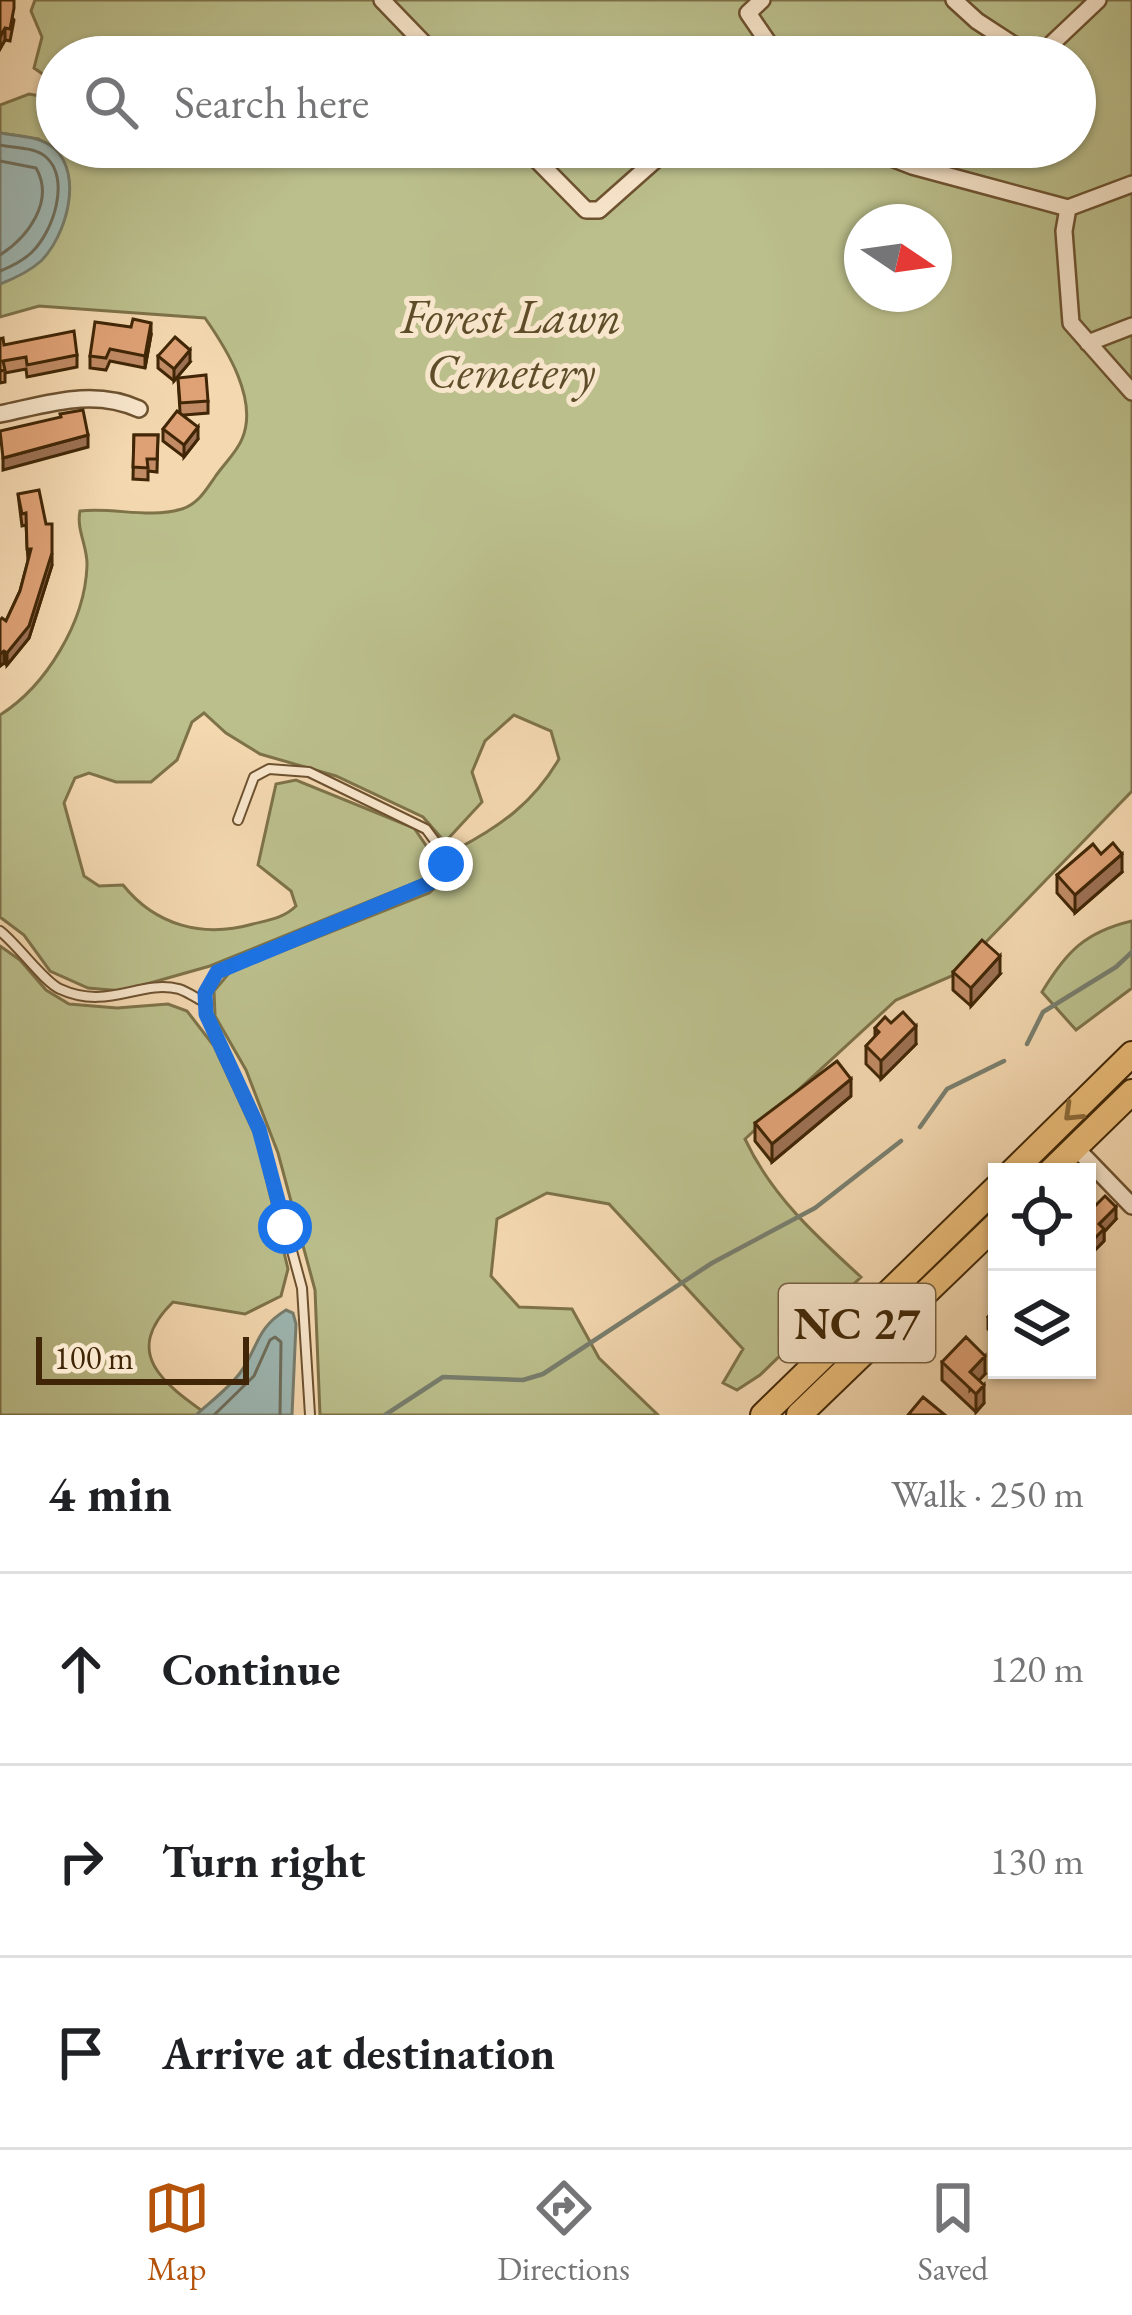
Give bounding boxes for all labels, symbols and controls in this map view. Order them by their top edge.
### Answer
search box [36,36,1096,168]
icon: search [78,69,144,135]
text: Search here [174,73,369,131]
north arrow [844,204,952,312]
park label: Forest Lawn Cemetery [400,285,621,402]
route end [419,837,473,891]
one-way arrow [1064,1099,1086,1121]
map controls [988,1163,1096,1379]
button: locate [988,1163,1096,1271]
route start [258,1200,312,1254]
button: layers [988,1271,1096,1379]
road number: NC 27 [779,1284,935,1362]
scale bar [36,1331,249,1384]
text: 100 m [54,1336,134,1379]
text: 4 min [48,1460,172,1526]
text: Walk · 250 m [891,1468,1084,1519]
icon: ahead [48,1636,114,1702]
text: Continue [162,1640,340,1698]
text: 120 m [990,1643,1084,1694]
icon: right [48,1828,114,1894]
text: Turn right [162,1832,365,1890]
text: 130 m [990,1835,1084,1886]
icon: arrive [48,2020,114,2086]
text: Arrive at destination [162,2024,555,2082]
tab: Map [144,2175,210,2290]
tab: Directions [497,2175,630,2290]
tab: Saved [918,2175,988,2290]

